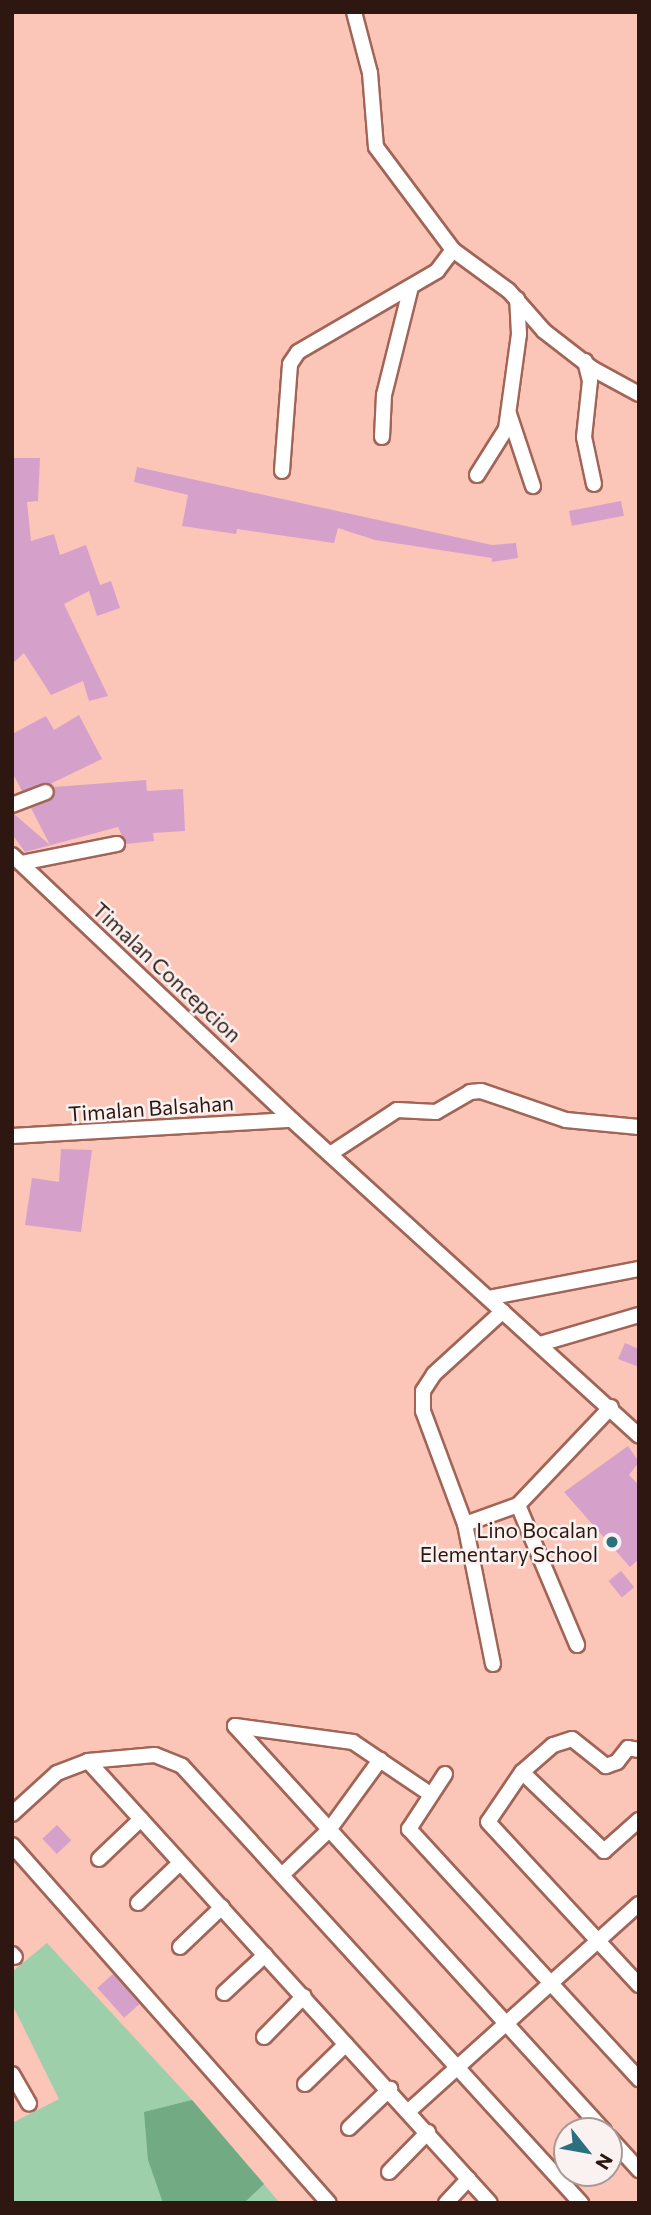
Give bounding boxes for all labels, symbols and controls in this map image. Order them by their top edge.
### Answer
street label: Timalan Concepcion [88,897,246,1047]
street label: Timalan Balsahan [67,1090,235,1126]
place label: Lino Bocalan Elementary School [420,1517,598,1567]
marker: Lino Bocalan Elementary School [604,1534,620,1550]
north arrow [553,2117,623,2187]
text: N [591,2150,618,2174]

